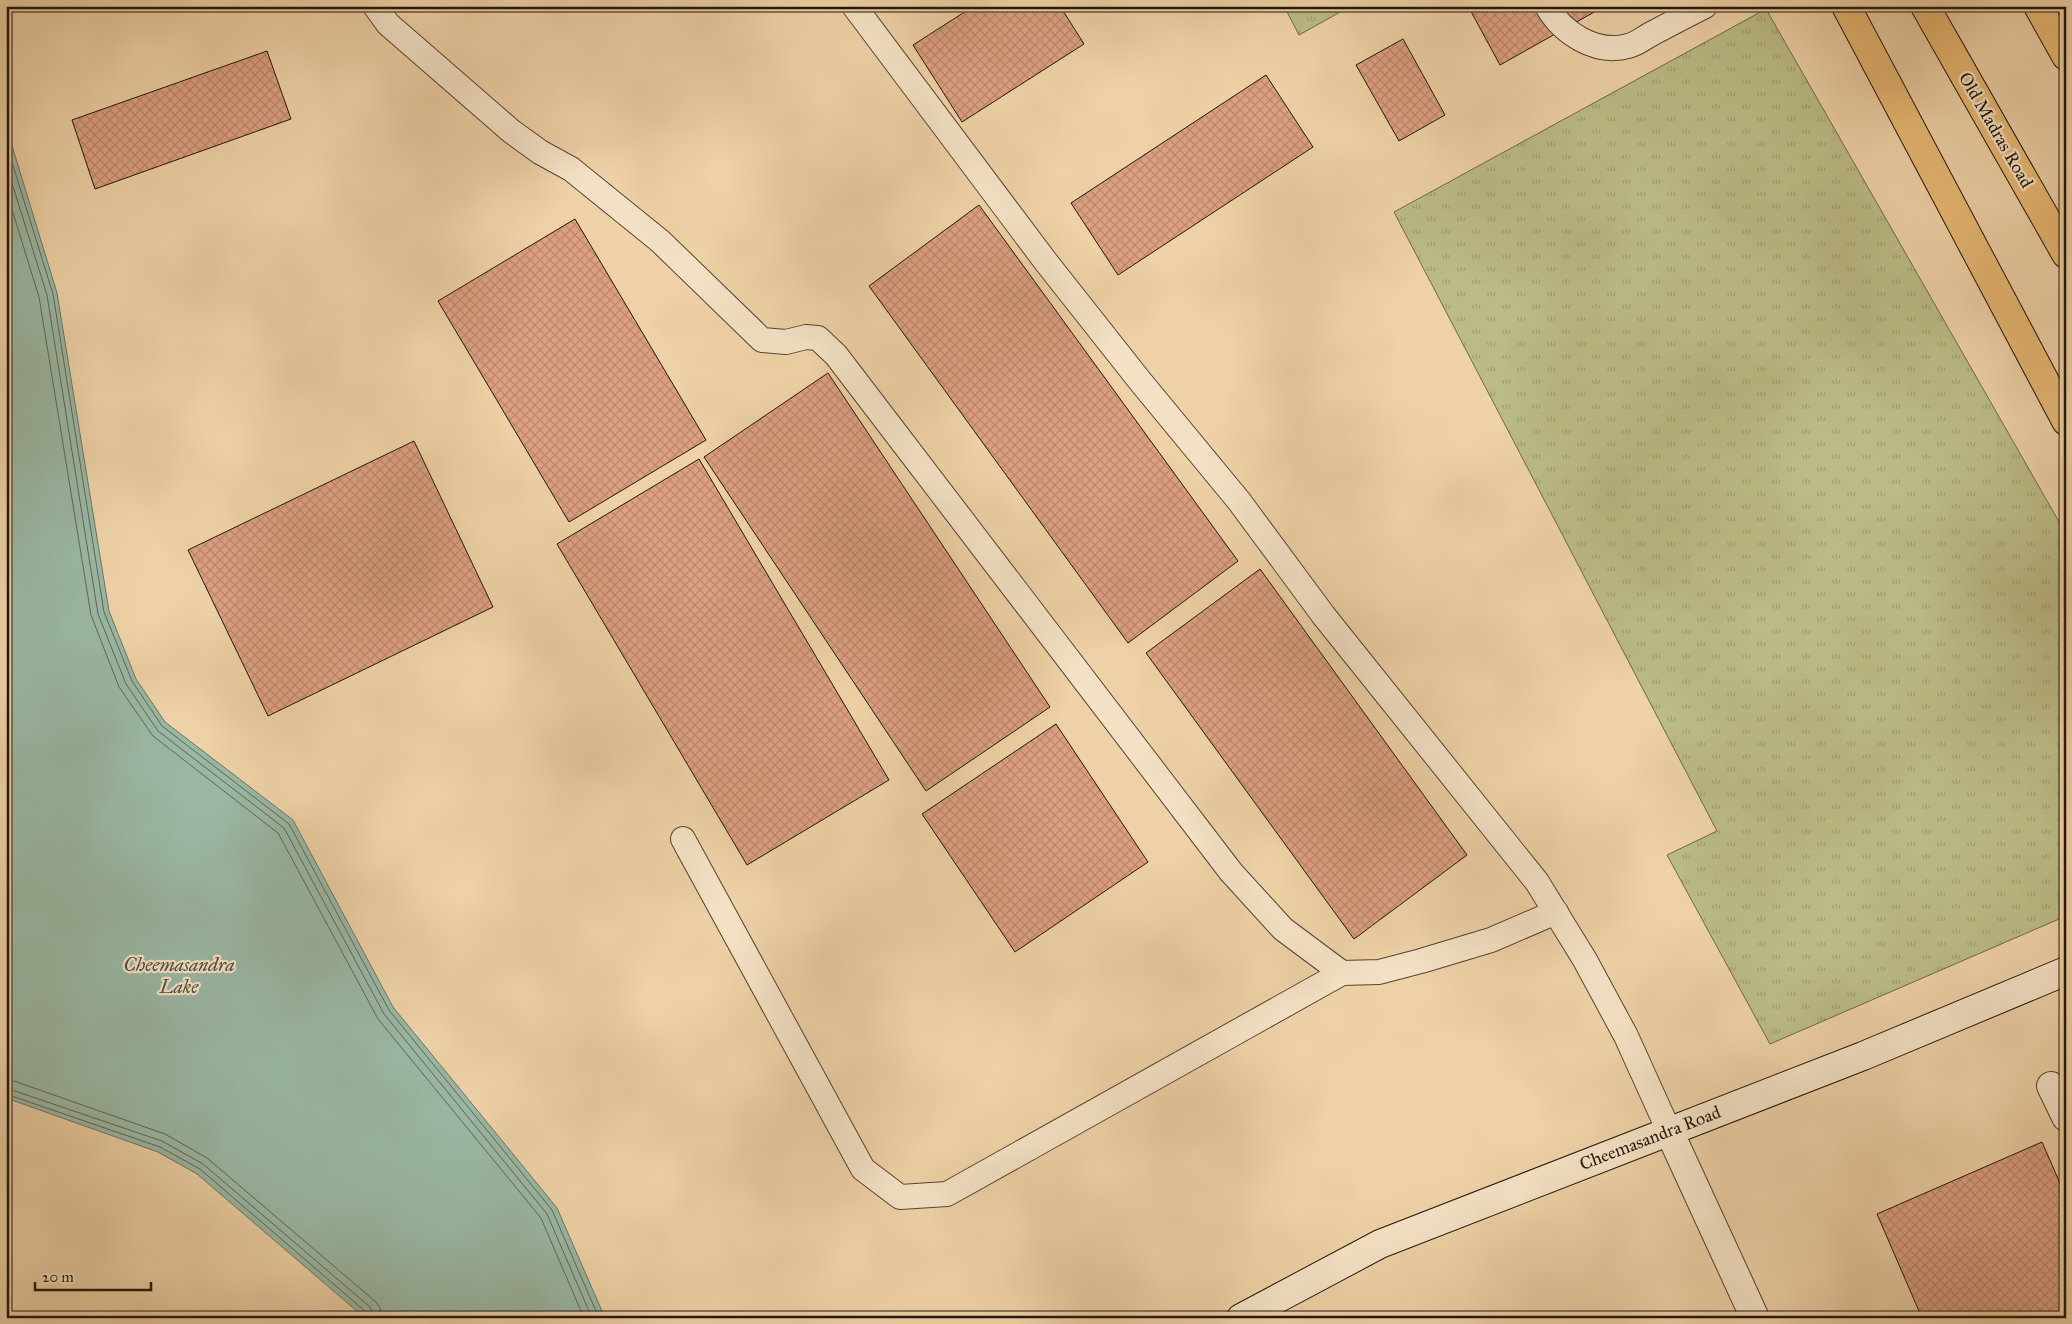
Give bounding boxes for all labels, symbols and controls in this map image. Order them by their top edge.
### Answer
street label: Old Madras Road [1954,68,2038,192]
water label: Cheemasandra Lake [123,953,235,998]
street label: Cheemasandra Road [1576,1101,1724,1175]
scale bar [35,1259,151,1291]
text: 20 m [42,1268,74,1286]

